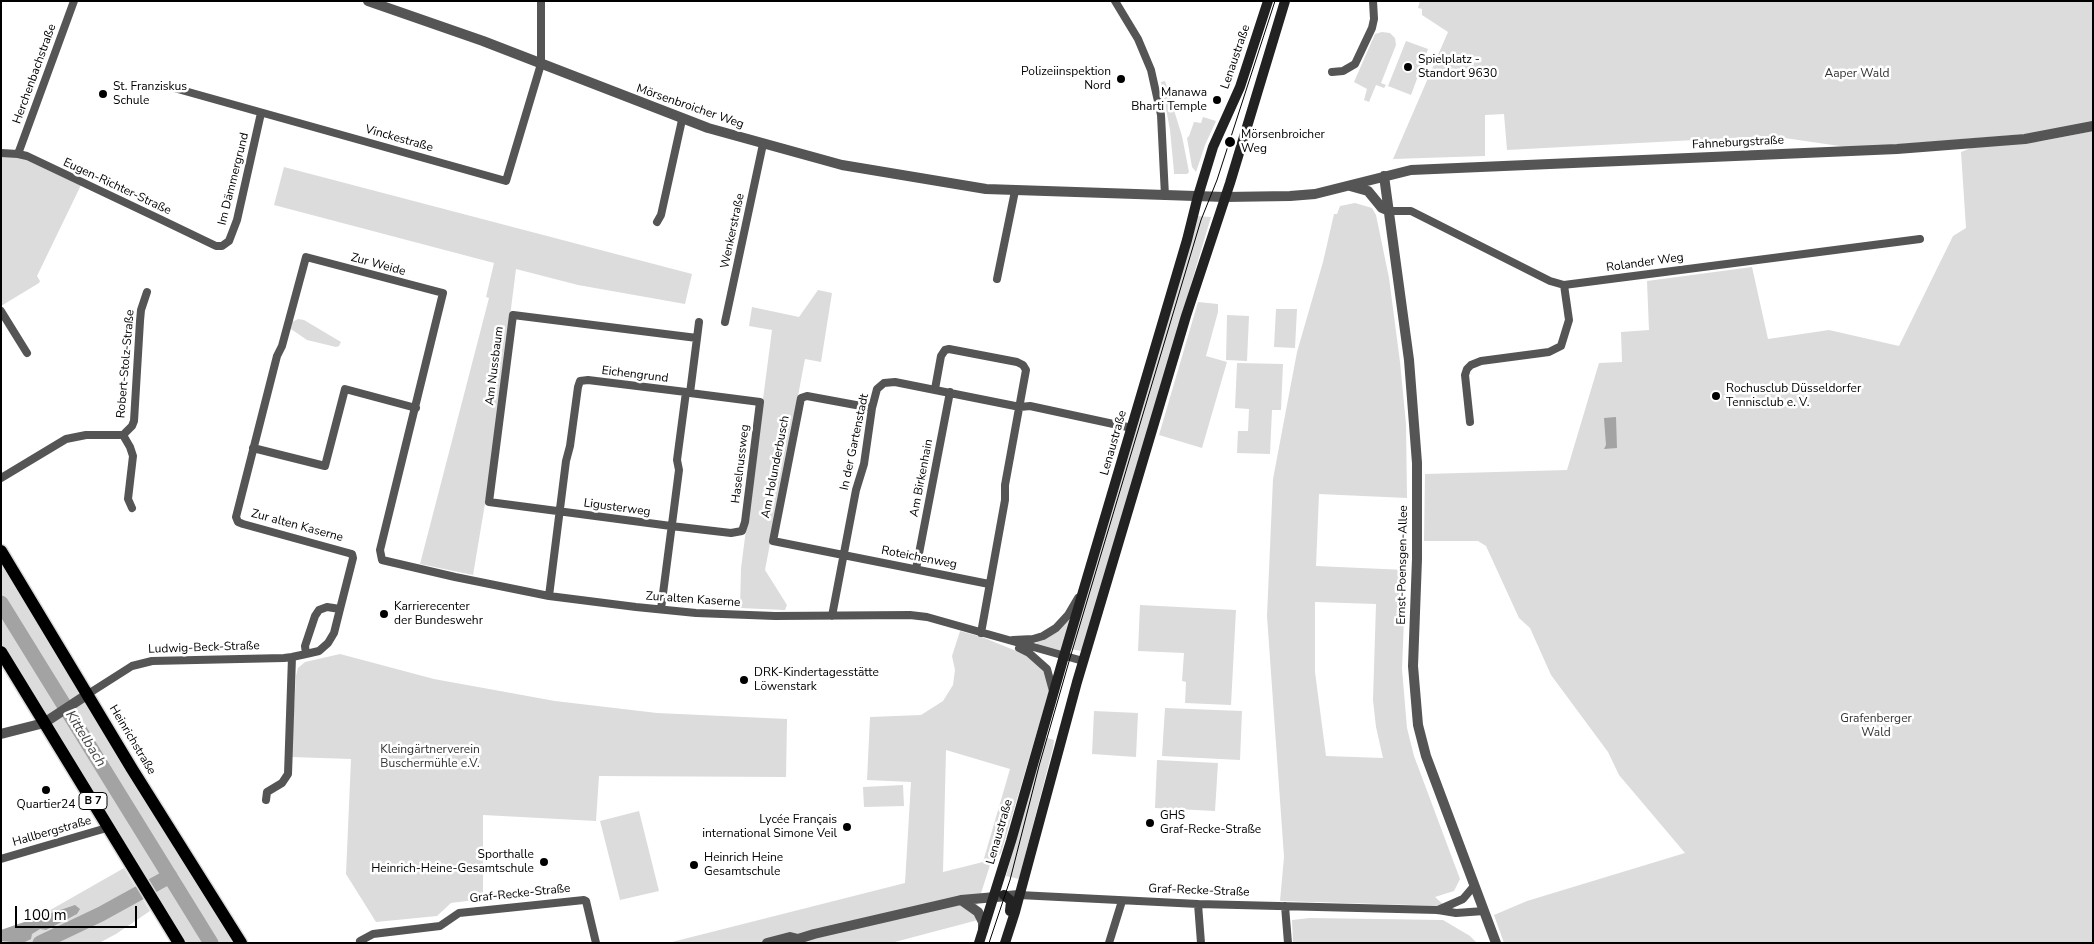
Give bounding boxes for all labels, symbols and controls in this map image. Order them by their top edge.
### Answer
street label: Herchenbachstraße [10,22,60,126]
street label: Lenaustraße [1218,23,1254,91]
place label: Spielplatz - Standort 9630 [1418,53,1497,81]
marker: Spielplatz - Standort 9630 [1402,61,1414,73]
place label: Polizeiinspektion Nord [1021,65,1111,93]
park label: Aaper Wald [1824,67,1890,81]
marker: Polizeiinspektion Nord [1115,73,1127,85]
place label: St. Franziskus Schule [113,80,187,108]
street label: Mörsenbroicher Weg [634,82,746,132]
place label: Manawa Bharti Temple [1131,86,1207,114]
marker: St. Franziskus Schule [97,88,109,100]
marker: Manawa Bharti Temple [1211,94,1223,106]
street label: Vinckestraße [363,122,435,156]
place label: Mörsenbroicher Weg [1241,128,1325,156]
street label: Im Dämmergrund [216,131,252,227]
street label: Fahneburgstraße [1692,133,1784,153]
marker: Mörsenbroicher Weg [1223,135,1237,149]
street label: Eugen-Richter-Straße [61,156,173,218]
street label: Wenkerstraße [718,192,748,270]
street label: Rolander Weg [1605,250,1685,276]
street label: Zur Weide [349,251,407,279]
street label: Robert-Stolz-Straße [114,309,138,419]
street label: Am Nussbaum [483,326,507,406]
street label: Eichengrund [601,364,669,386]
place label: Rochusclub Düsseldorfer Tennisclub e. V. [1726,382,1861,410]
marker: Rochusclub Düsseldorfer Tennisclub e. V. [1710,390,1722,402]
street label: In der Gartenstadt [838,392,872,492]
street label: Lenaustraße [1098,409,1130,477]
street label: Am Holunderbusch [759,414,793,520]
street label: Haselnussweg [729,424,753,504]
street label: Am Birkenhain [907,438,937,518]
street label: Ligusterweg [583,496,651,520]
street label: Ernst-Poensgen-Allee [1395,505,1411,625]
street label: Zur alten Kaserne [249,507,345,545]
street label: Roteichenweg [880,544,958,572]
street label: Zur alten Kaserne [645,590,741,610]
place label: Karrierecenter der Bundeswehr [394,600,483,628]
marker: Karrierecenter der Bundeswehr [378,608,390,620]
street label: Ludwig-Beck-Straße [148,639,260,657]
place label: DRK-Kindertagesstätte Löwenstark [754,666,879,694]
marker: DRK-Kindertagesstätte Löwenstark [738,674,750,686]
street label: Heinrichstraße [106,703,158,777]
water label: Kittelbach [61,708,109,770]
park label: Grafenberger Wald [1840,712,1912,740]
park label: Kleingärtnerverein Buschermühle e.V. [380,743,480,771]
marker: Quartier24 [40,784,52,796]
road number: B 7 [79,792,107,809]
place label: Quartier24 [17,798,75,812]
street label: Lenaustraße [984,798,1016,866]
place label: GHS Graf-Recke-Straße [1160,809,1261,837]
place label: Lycée Français international Simone Veil [702,813,837,841]
street label: Hallbergstraße [11,814,93,850]
marker: GHS Graf-Recke-Straße [1144,817,1156,829]
marker: Lycée Français international Simone Veil [841,821,853,833]
place label: Sporthalle Heinrich-Heine-Gesamtschule [371,848,534,876]
place label: Heinrich Heine Gesamtschule [704,851,783,879]
marker: Sporthalle Heinrich-Heine-Gesamtschule [538,856,550,868]
marker: Heinrich Heine Gesamtschule [688,859,700,871]
street label: Graf-Recke-Straße [469,882,571,906]
street label: Graf-Recke-Straße [1148,882,1250,900]
scale bar [18,896,140,928]
text: 100 m [23,905,67,925]

